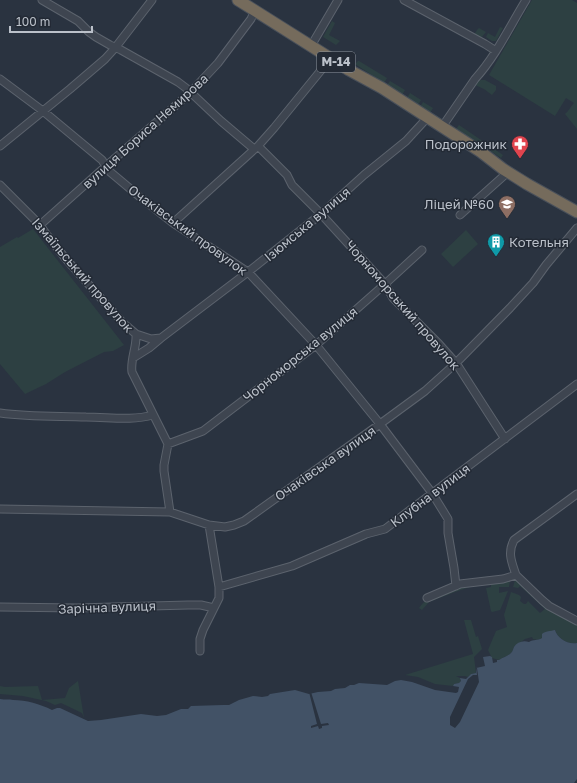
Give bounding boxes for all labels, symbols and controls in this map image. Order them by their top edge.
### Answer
scale bar [10,8,92,34]
text: 100 m [16,14,50,29]
road number: М-14 [317,52,355,72]
street label: вулиця Бориса Немирова [79,70,211,192]
pharmacy icon: Подорожник [510,134,530,159]
place label: Подорожник [425,136,508,152]
street label: Очаківський провулок [125,181,251,279]
street label: Ізюмська вулиця [261,183,353,265]
school or university icon: Ліцей №60 [497,194,517,219]
place label: Ліцей №60 [424,196,494,212]
street label: Ізмаїльський провулок [29,214,138,336]
building icon: Котельня [486,232,506,257]
place label: Котельня [509,234,569,250]
street label: Чорноморський провулок [342,237,464,373]
street label: Чорноморська вулиця [240,303,360,405]
street label: Очаківська вулиця [271,422,379,504]
street label: Клубна вулиця [387,460,473,530]
street label: Зарічна вулиця [58,597,156,617]

